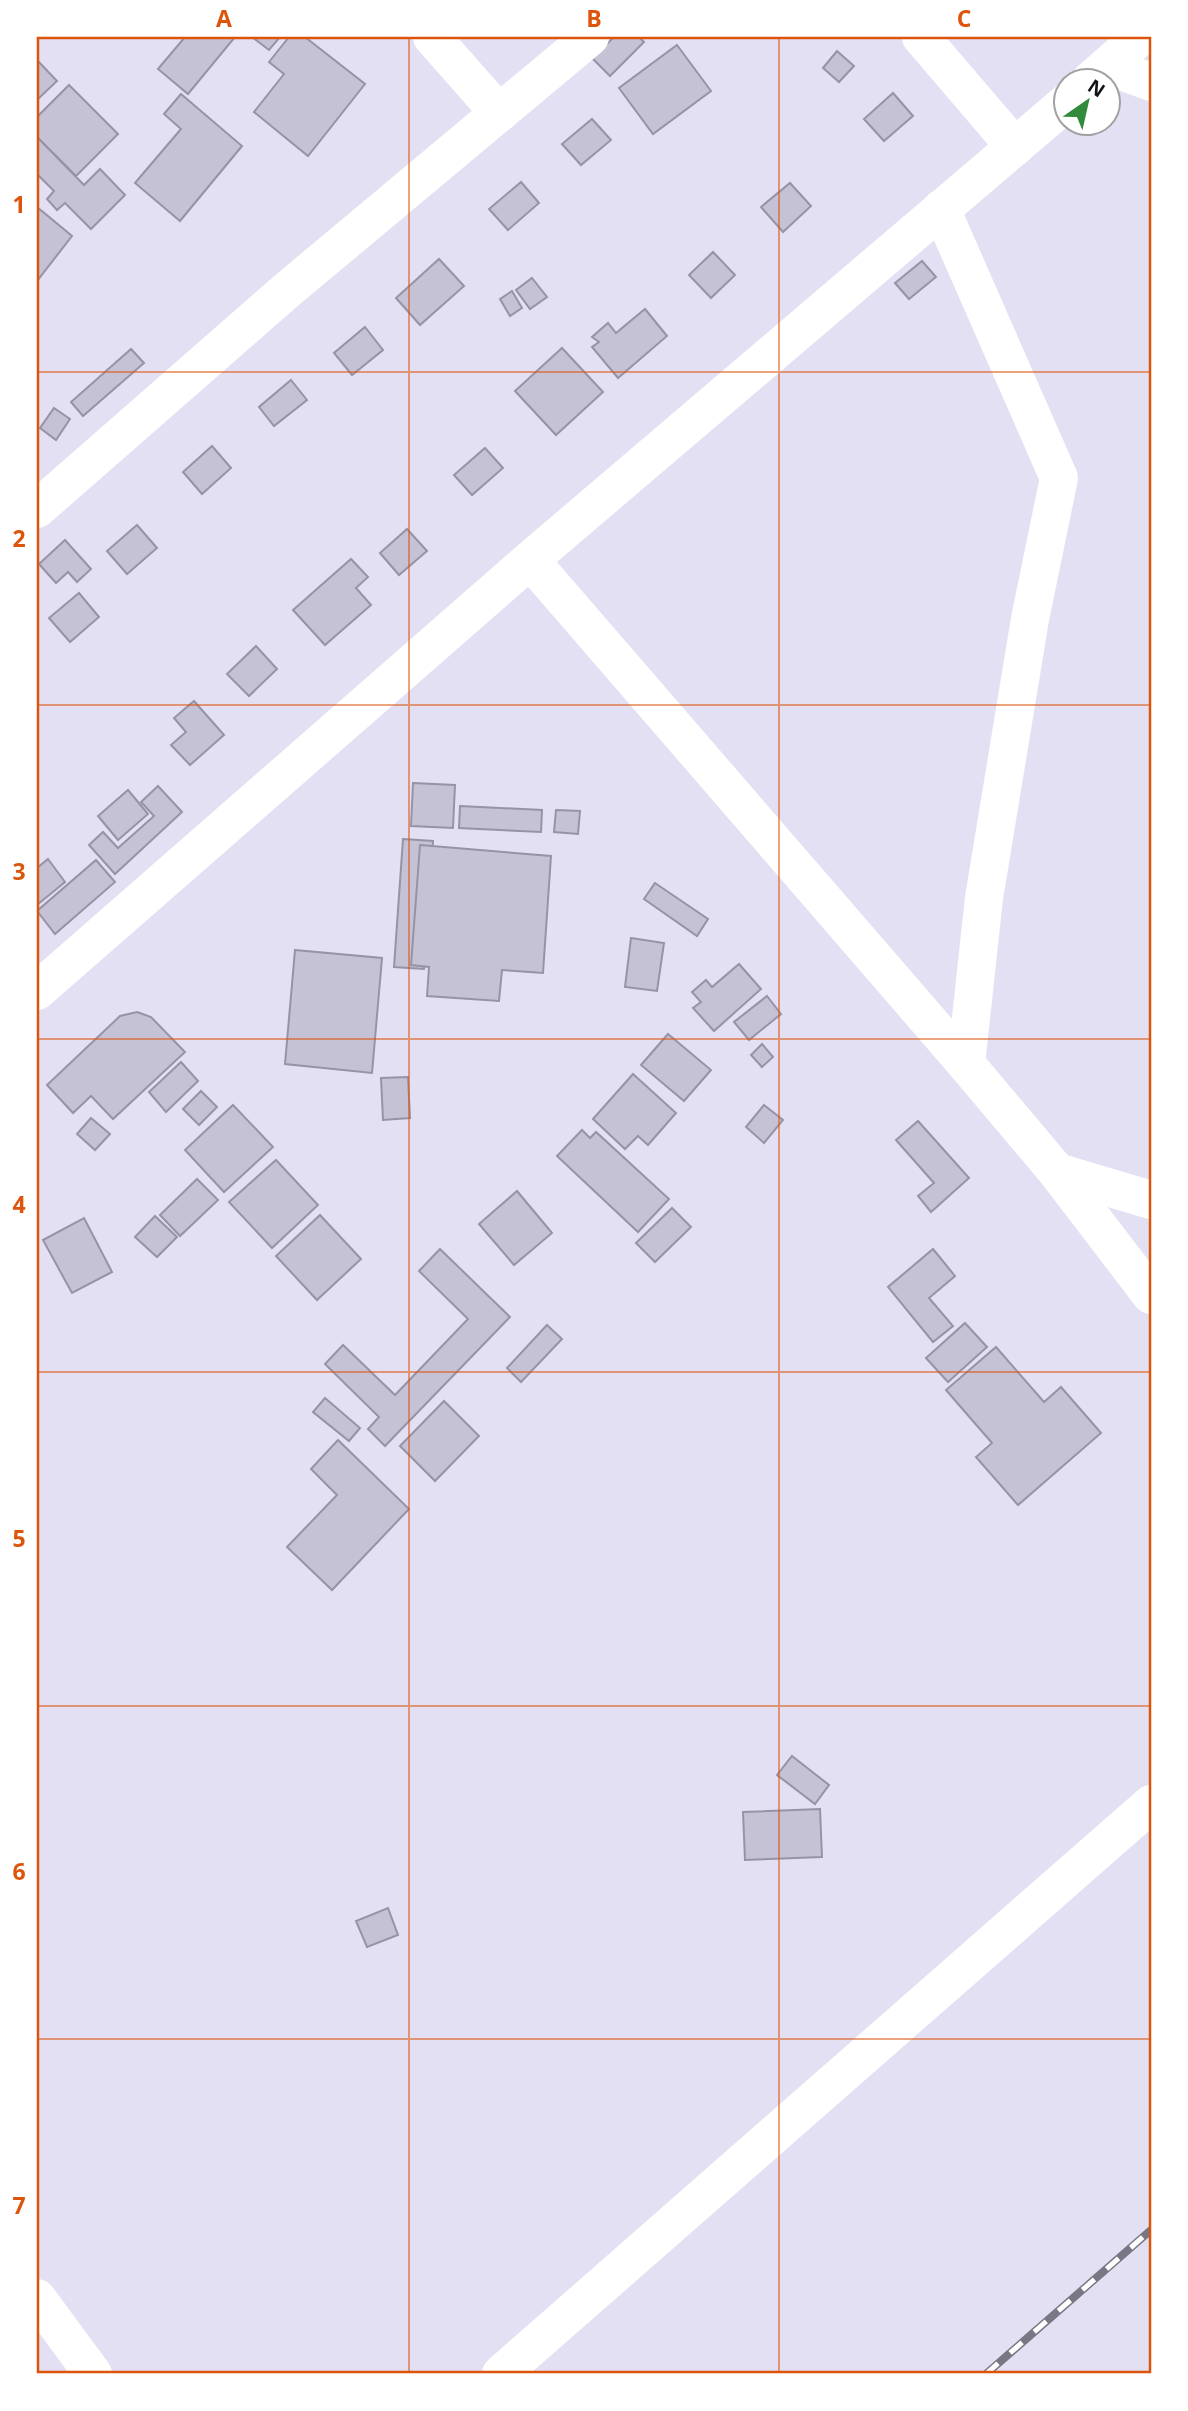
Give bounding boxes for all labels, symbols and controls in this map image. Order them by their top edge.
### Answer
text: A [216,2,232,34]
text: B [586,2,602,34]
text: C [957,2,971,34]
north arrow [1052,66,1122,136]
text: N [1083,73,1110,103]
text: 1 [12,188,26,220]
text: 2 [12,522,26,554]
text: 3 [12,855,26,887]
text: 4 [12,1188,26,1220]
text: 5 [12,1522,26,1554]
text: 6 [12,1855,26,1887]
text: 7 [12,2189,26,2221]

